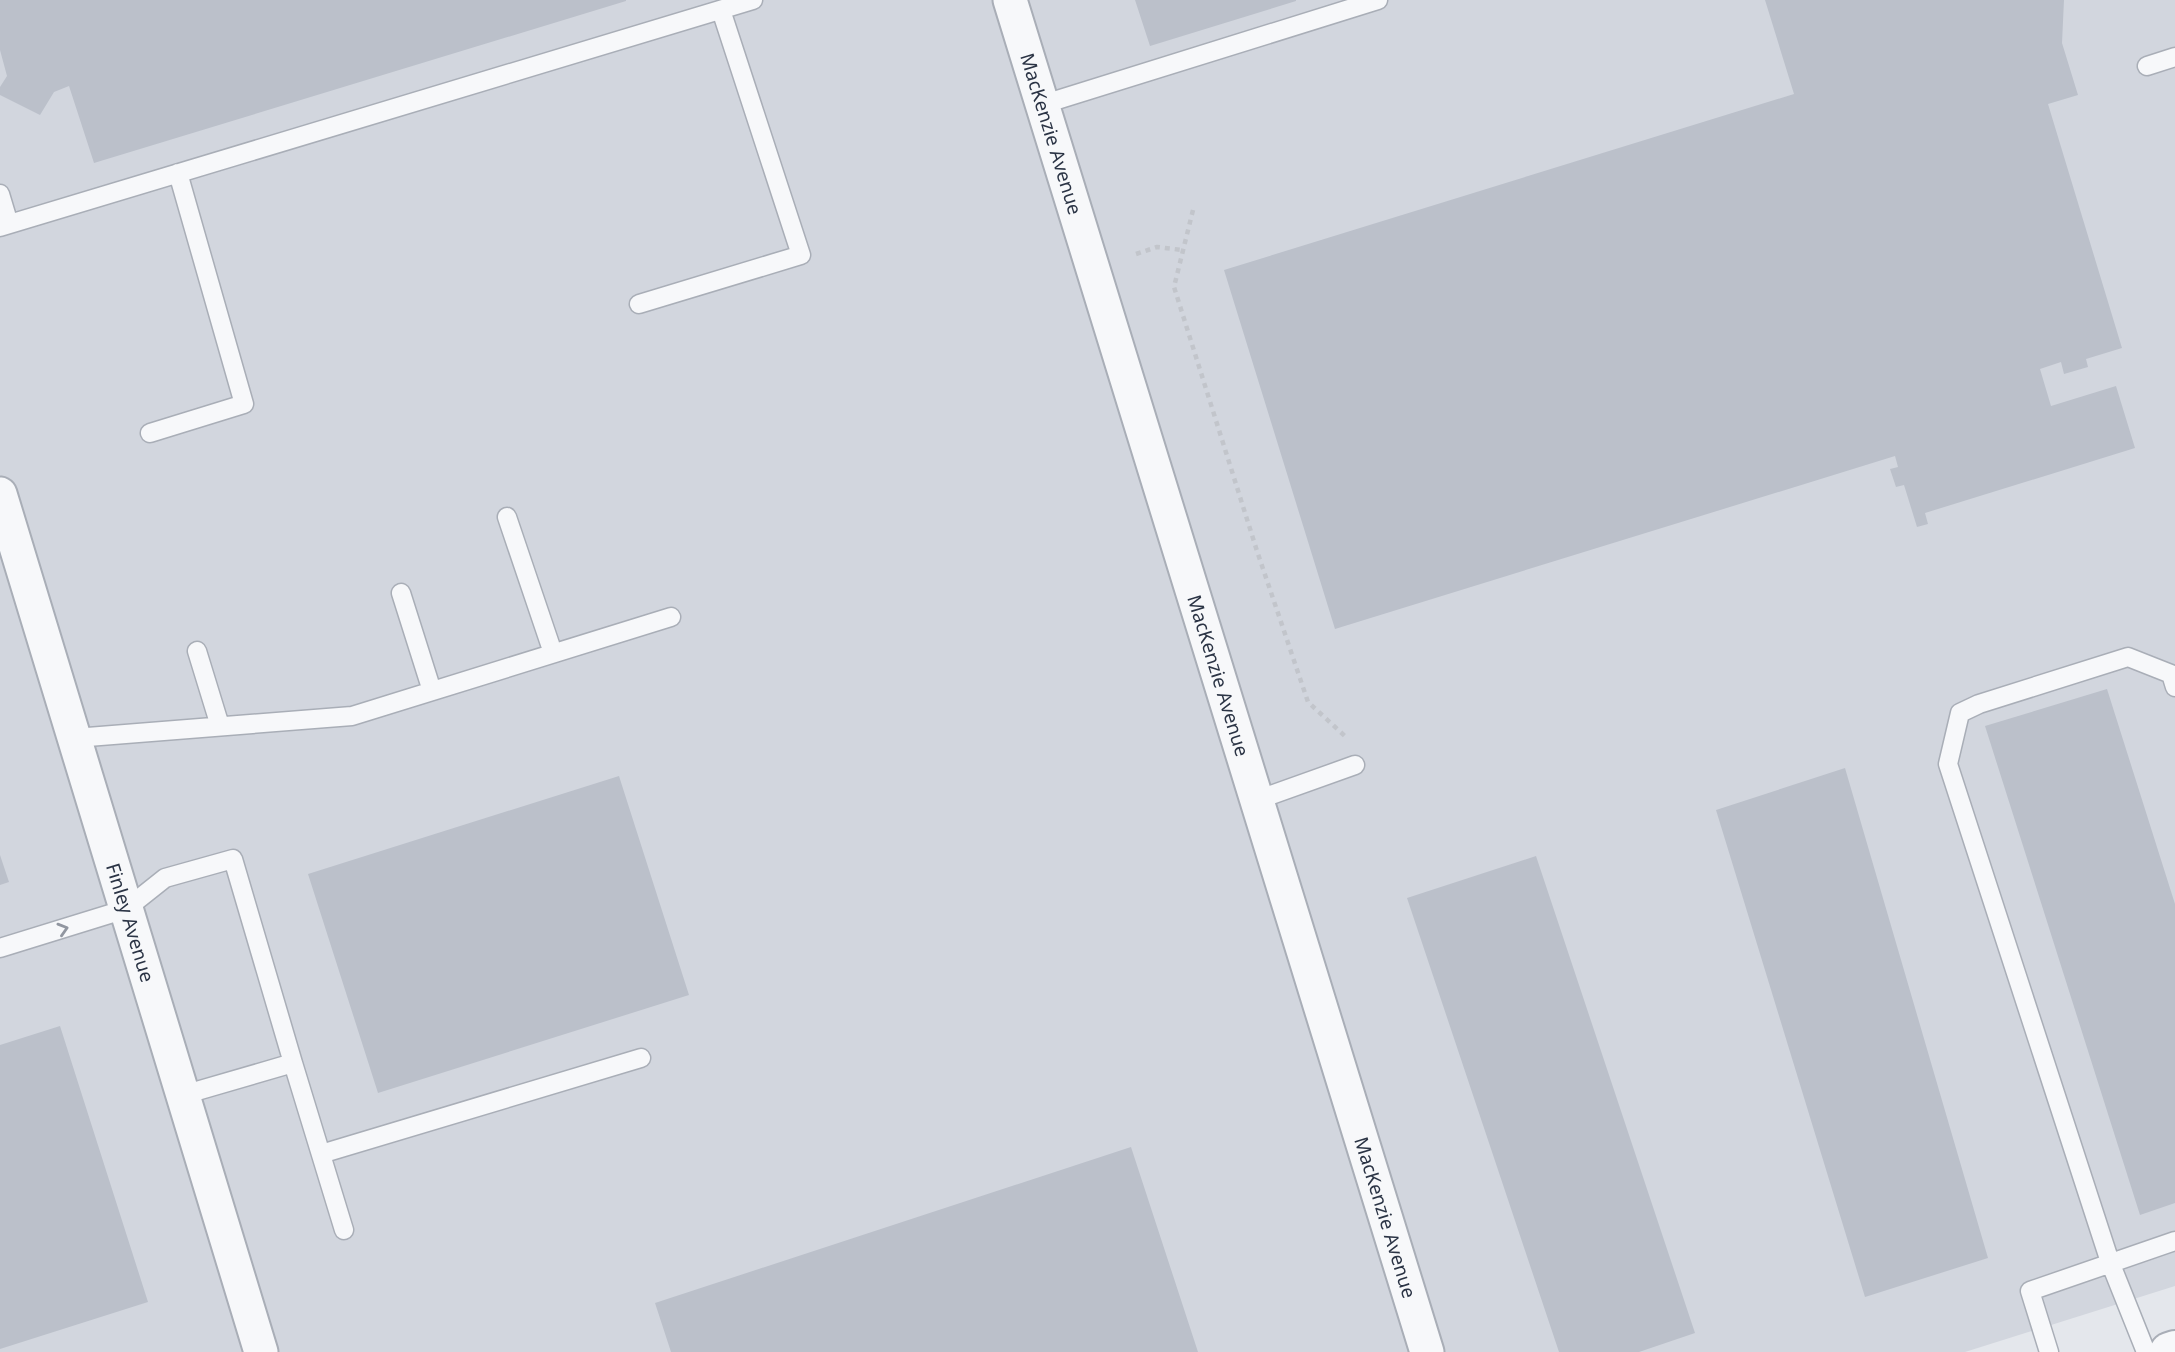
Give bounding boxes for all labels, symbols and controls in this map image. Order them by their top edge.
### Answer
street label: MacKenzie Avenue [1014,50,1088,218]
street label: MacKenzie Avenue [1181,592,1255,759]
street label: Finley Avenue [100,860,161,985]
one-way arrow [57,922,69,937]
street label: MacKenzie Avenue [1348,1134,1423,1301]

